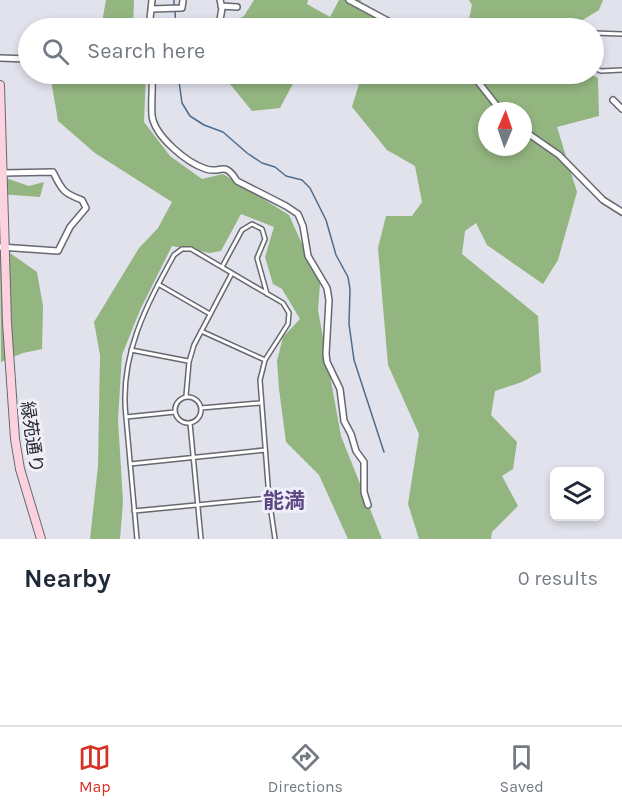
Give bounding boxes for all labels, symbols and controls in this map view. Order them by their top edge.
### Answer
search box [18,18,604,84]
icon: search [39,35,72,68]
text: Search here [87,38,205,64]
north arrow [478,102,532,156]
street label: 緑苑通り [16,400,48,474]
map controls [550,467,604,521]
button: layers [550,467,604,521]
district label: 能満 [263,489,305,513]
text: Nearby [24,563,111,594]
text: 0 results [518,567,598,590]
tab: Map [78,741,111,796]
tab: Directions [268,741,343,796]
tab: Saved [500,741,544,796]

